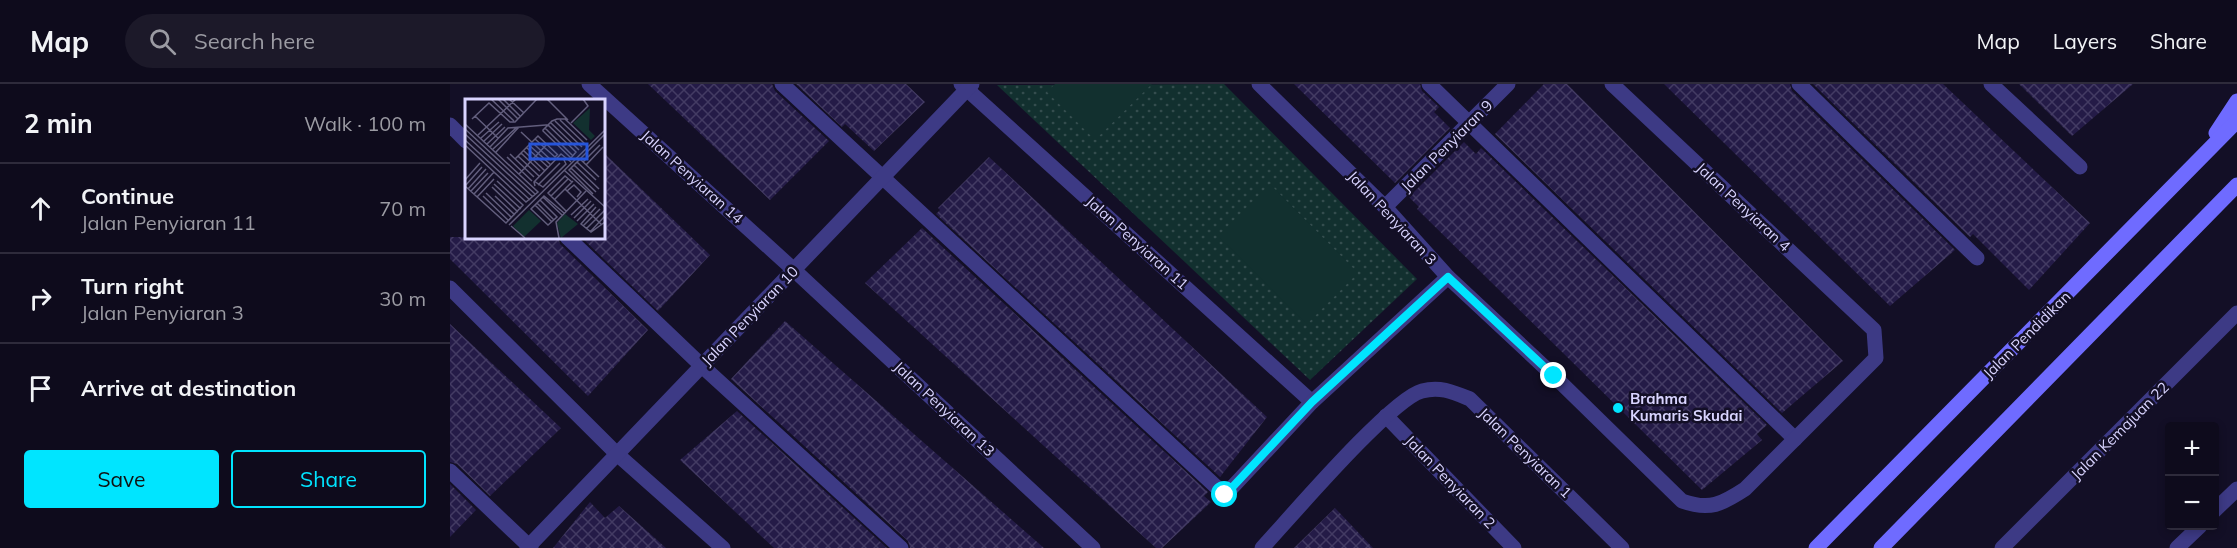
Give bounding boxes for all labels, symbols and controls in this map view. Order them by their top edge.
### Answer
search box [125,14,545,68]
text: Map [30,24,89,59]
icon: search [146,25,179,58]
text: Search here [194,27,315,55]
text: Map [1977,28,2020,54]
text: Layers [2053,28,2117,54]
text: Share [2150,28,2207,54]
street label: Jalan Penyiaran 9 [1397,96,1497,196]
inset map [465,99,604,238]
text: 2 min [24,107,93,140]
text: Walk · 100 m [304,111,426,136]
street label: Jalan Penyiaran 14 [637,126,747,228]
street label: Jalan Penyiaran 4 [1692,158,1794,255]
street label: Jalan Penyiaran 3 [1344,167,1441,269]
text: Continue [81,182,174,210]
icon: ahead [24,192,57,225]
street label: Jalan Penyiaran 11 [1082,192,1192,294]
text: 70 m [379,196,426,221]
text: Jalan Penyiaran 11 [81,210,256,235]
street label: Jalan Penyiaran 10 [697,262,802,369]
text: Turn right [81,272,184,300]
icon: right [24,282,57,315]
text: 30 m [379,286,426,311]
street label: Jalan Pendidikan [1979,287,2074,382]
text: Jalan Penyiaran 3 [81,300,244,325]
street label: Jalan Penyiaran 13 [890,357,999,460]
route end [1540,362,1566,388]
icon: arrive [24,372,57,405]
text: Arrive at destination [81,374,296,402]
street label: Jalan Kemajuan 22 [2067,378,2173,484]
place label: Brahma Kumaris Skudai [1630,389,1742,425]
marker: Brahma Kumaris Skudai [1611,401,1625,415]
street label: Jalan Penyiaran 1 [1475,403,1576,502]
map controls [2165,422,2219,530]
button: + [2165,422,2219,476]
street label: Jalan Penyiaran 2 [1401,431,1500,532]
button: Save [24,450,219,508]
button: Share [231,450,426,508]
button: − [2165,476,2219,530]
route start [1211,481,1237,507]

